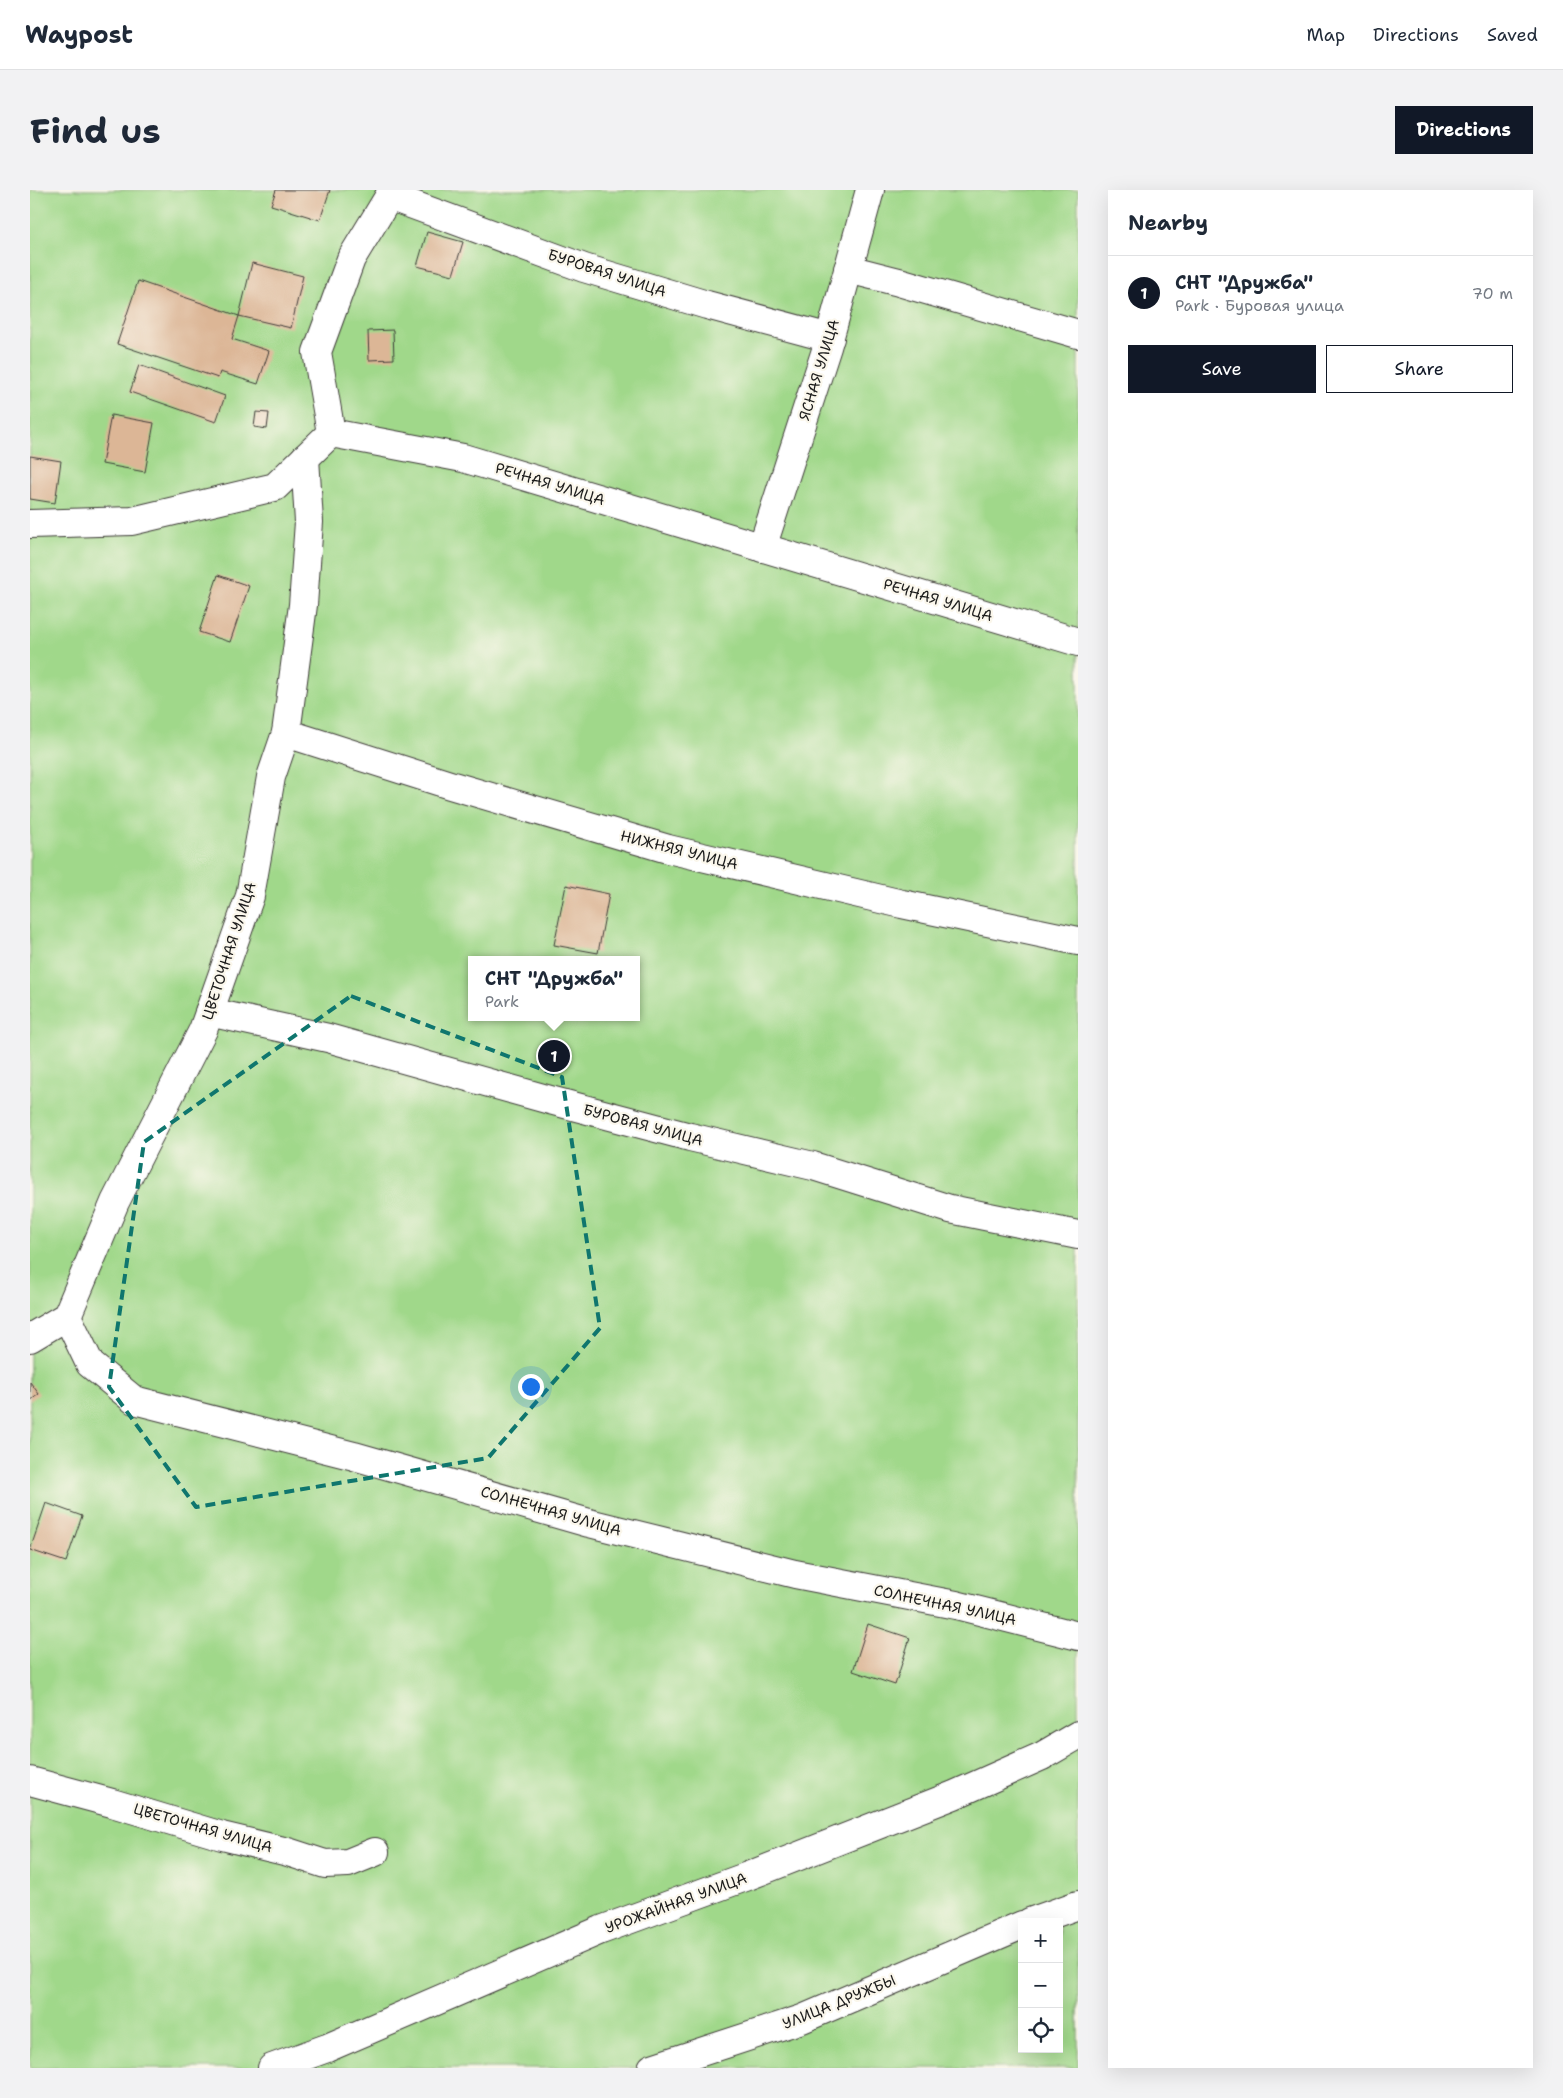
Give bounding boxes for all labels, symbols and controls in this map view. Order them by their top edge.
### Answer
text: Waypost [25,19,133,51]
text: Map [1307,23,1345,47]
text: Directions [1373,23,1459,47]
text: Saved [1487,23,1538,47]
button: Directions [1395,106,1533,154]
text: Find us [30,107,161,154]
text: Nearby [1128,209,1208,237]
street label: БУРОВАЯ УЛИЦА [545,244,669,302]
text: СНТ "Дружба" [1175,270,1313,295]
text: 1 [1140,283,1148,304]
text: 70 m [1472,283,1513,304]
text: Park · Буровая улица [1175,295,1344,316]
street label: ЯСНАЯ УЛИЦА [794,317,844,423]
button: Save [1128,345,1316,393]
button: Share [1326,345,1513,393]
street label: РЕЧНАЯ УЛИЦА [493,458,607,510]
street label: РЕЧНАЯ УЛИЦА [881,574,995,626]
street label: НИЖНЯЯ УЛИЦА [618,826,740,874]
street label: ЦВЕТОЧНАЯ УЛИЦА [197,879,261,1022]
popup [468,956,640,1021]
text: СНТ "Дружба" [485,966,623,991]
text: Park [485,991,519,1012]
pin: 1 [538,1037,570,1075]
street label: БУРОВАЯ УЛИЦА [581,1099,705,1151]
your location [518,1374,544,1400]
street label: СОЛНЕЧНАЯ УЛИЦА [478,1481,624,1541]
street label: СОЛНЕЧНАЯ УЛИЦА [872,1580,1018,1630]
street label: ЦВЕТОЧНАЯ УЛИЦА [131,1799,275,1857]
street label: УРОЖАЙНАЯ УЛИЦА [602,1867,750,1938]
map controls [1018,1918,1063,2053]
button: + [1018,1918,1063,1963]
button: − [1018,1963,1063,2008]
street label: УЛИЦА ДРУЖБЫ [779,1970,899,2034]
button: locate [1018,2008,1063,2053]

